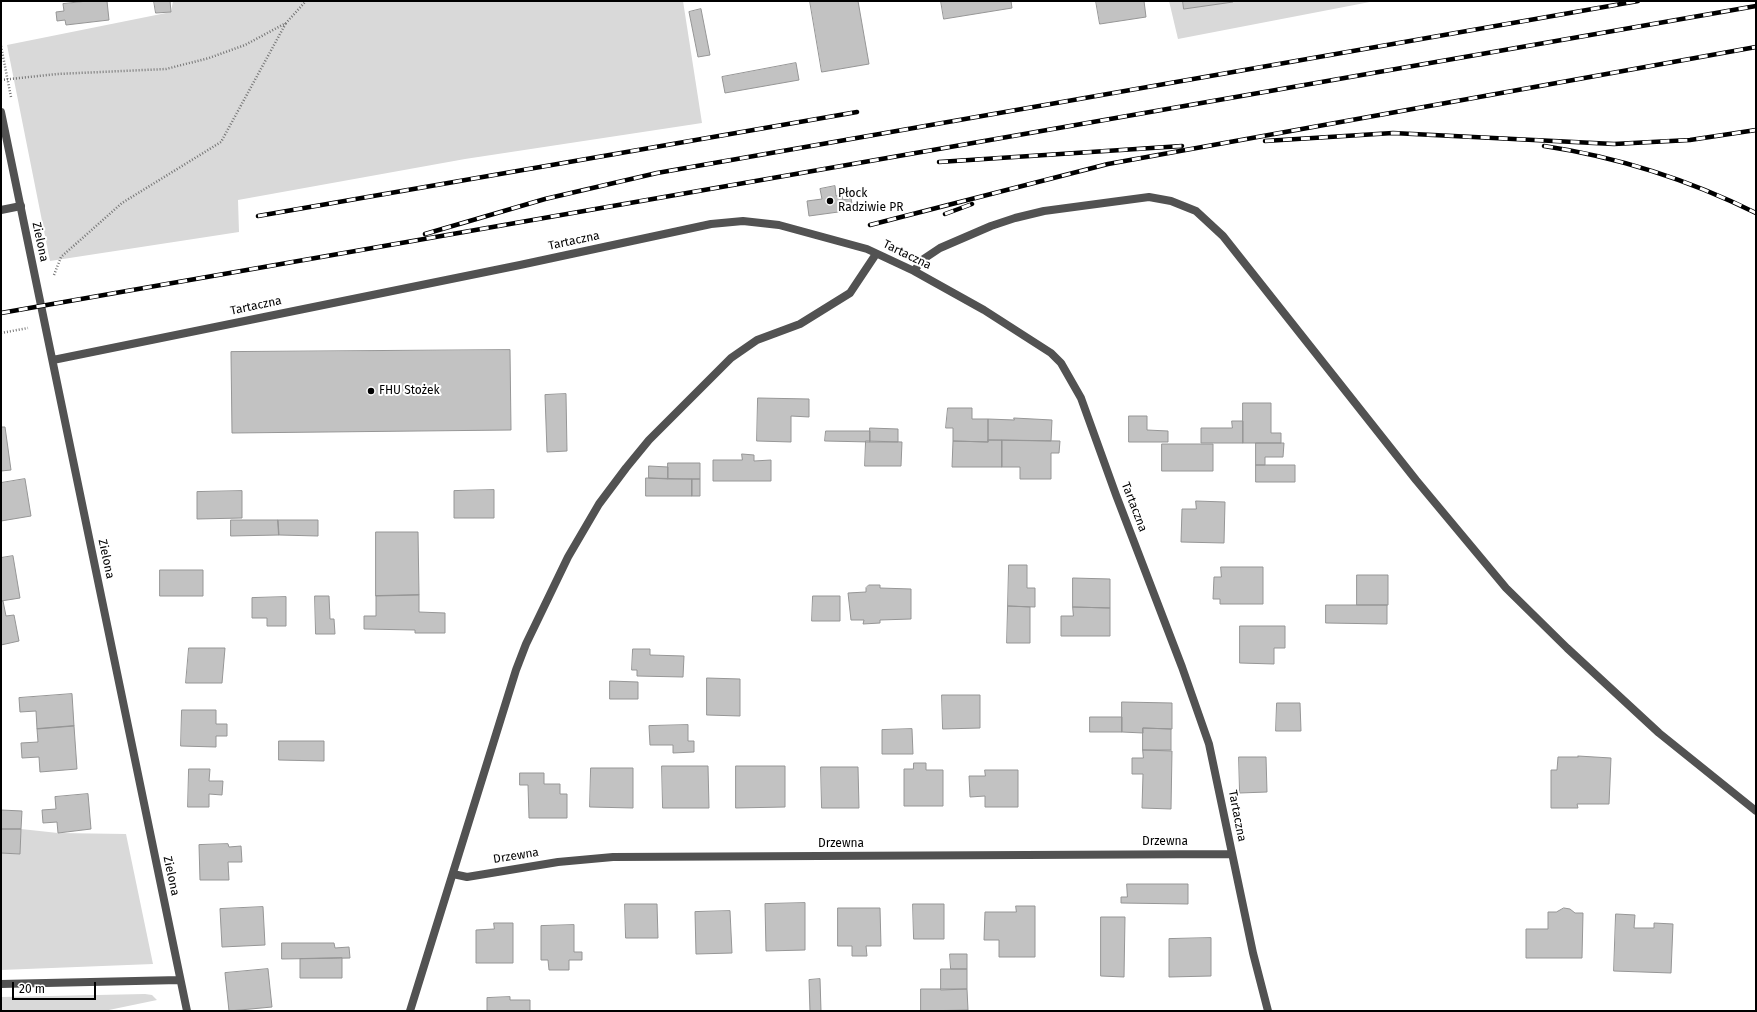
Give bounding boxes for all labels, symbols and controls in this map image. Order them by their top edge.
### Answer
place label: Płock Radziwie PR [838,187,903,215]
marker: Płock Radziwie PR [825,196,835,206]
street label: Zielona [29,221,51,263]
street label: Tartaczna [547,229,601,253]
street label: Tartaczna [880,237,934,273]
street label: Tartaczna [229,294,283,318]
place label: FHU Stożek [379,384,440,398]
marker: FHU Stożek [366,386,376,396]
street label: Tartaczna [1118,480,1150,534]
street label: Zielona [95,538,117,580]
street label: Tartaczna [1225,789,1249,843]
street label: Drzewna [1142,835,1188,849]
street label: Drzewna [818,837,864,851]
street label: Drzewna [492,845,540,867]
street label: Zielona [160,855,182,897]
scale bar [14,974,98,1000]
text: 20 m [19,982,45,996]

